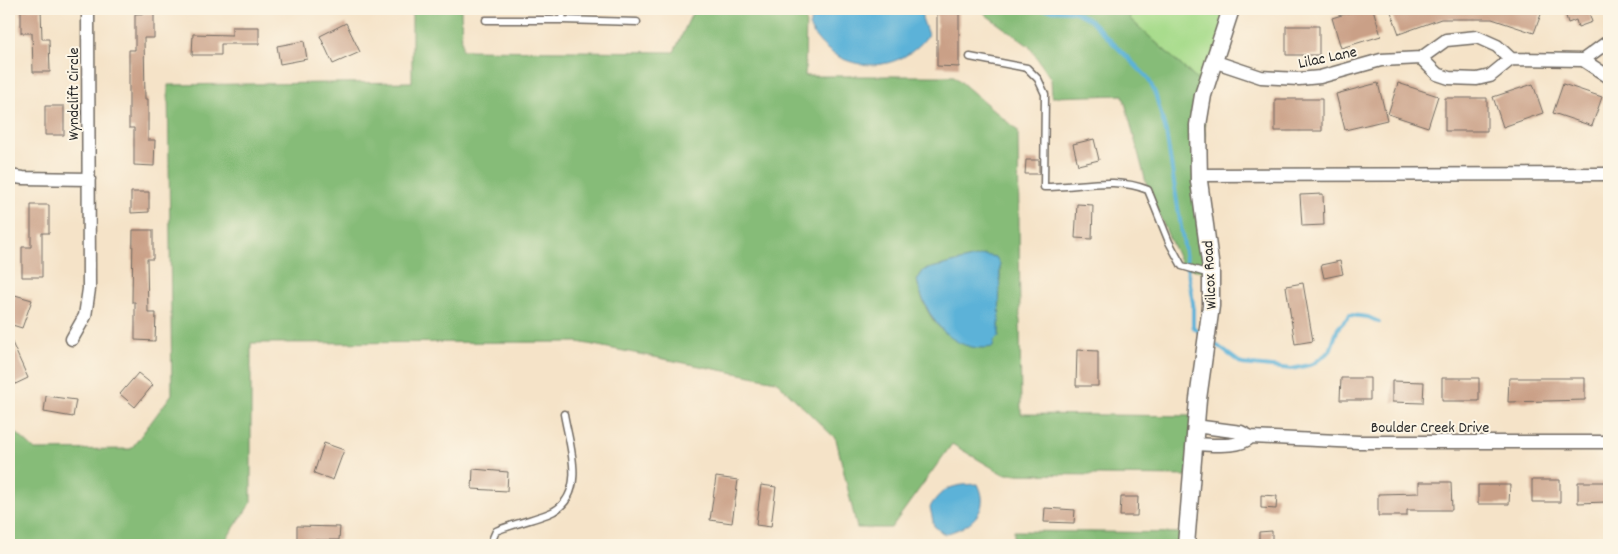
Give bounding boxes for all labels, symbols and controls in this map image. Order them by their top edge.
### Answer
street label: Lilac Lane [1296,41,1359,76]
street label: Wyndclift Circle [63,48,86,140]
street label: Wilcox Road [1197,240,1224,310]
street label: Boulder Creek Drive [1371,417,1489,440]

